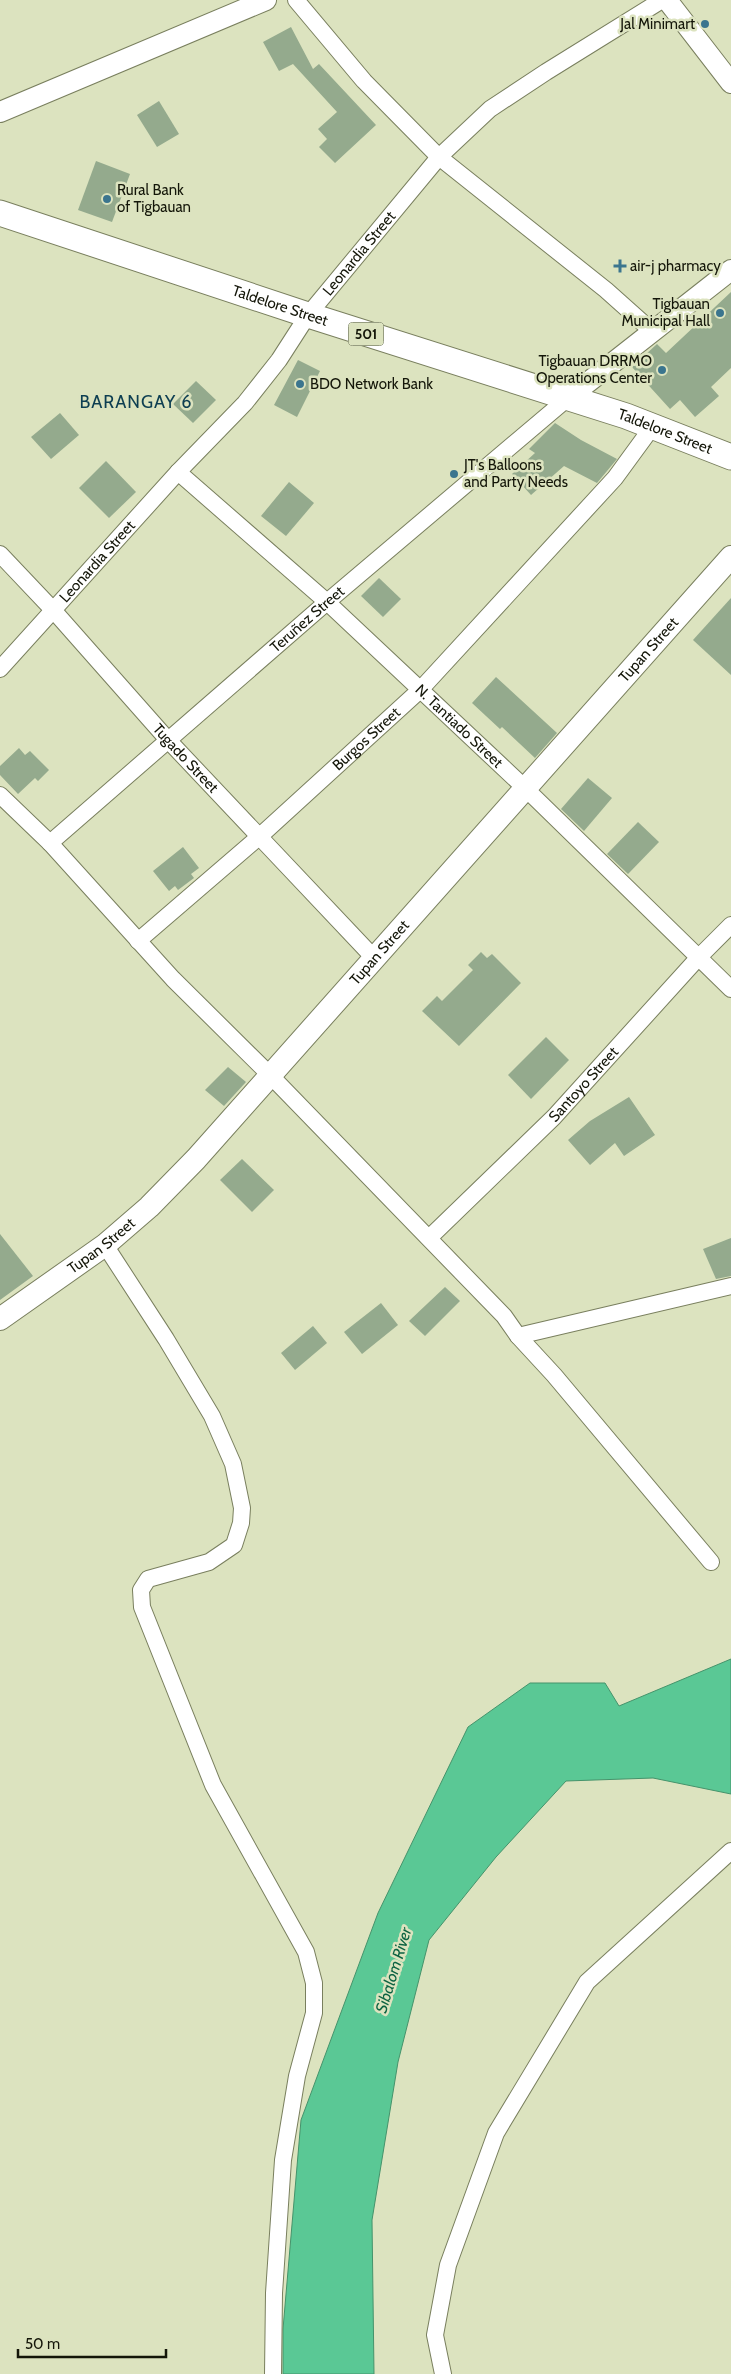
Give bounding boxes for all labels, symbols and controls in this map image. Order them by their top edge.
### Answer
place label: Jal Minimart [619,15,695,33]
marker: Jal Minimart [699,18,711,30]
place label: Rural Bank of Tigbauan [117,181,191,216]
marker: Rural Bank of Tigbauan [101,193,113,205]
street label: Leonardia Street [319,208,399,299]
place label: air-j pharmacy [630,257,721,275]
marker: air-j pharmacy [614,260,626,272]
street label: Taldelore Street [230,282,330,330]
place label: Tigbauan Municipal Hall [621,295,710,330]
marker: Tigbauan Municipal Hall [714,307,726,319]
road number: 501 [348,322,384,346]
place label: Tigbauan DRRMO Operations Center [536,352,652,387]
marker: Tigbauan DRRMO Operations Center [656,364,668,376]
place label: BDO Network Bank [310,375,433,393]
marker: BDO Network Bank [294,378,306,390]
district label: BARANGAY 6 [80,391,192,413]
street label: Taldelore Street [616,405,715,458]
place label: JT's Balloons and Party Needs [463,456,568,491]
marker: JT's Balloons and Party Needs [448,468,460,480]
street label: Leonardia Street [56,517,139,606]
street label: Teruñez Street [267,582,348,656]
street label: Tupan Street [615,614,682,686]
street label: N. Tantiado Street [412,681,507,772]
street label: Burgos Street [329,704,404,774]
street label: Tugado Street [149,720,222,796]
street label: Tupan Street [346,916,413,989]
street label: Santoyo Street [545,1043,622,1126]
street label: Tupan Street [64,1214,139,1278]
water label: Sibalom River [371,1924,416,2015]
scale bar [18,2326,165,2358]
text: 50 m [25,2335,60,2353]

